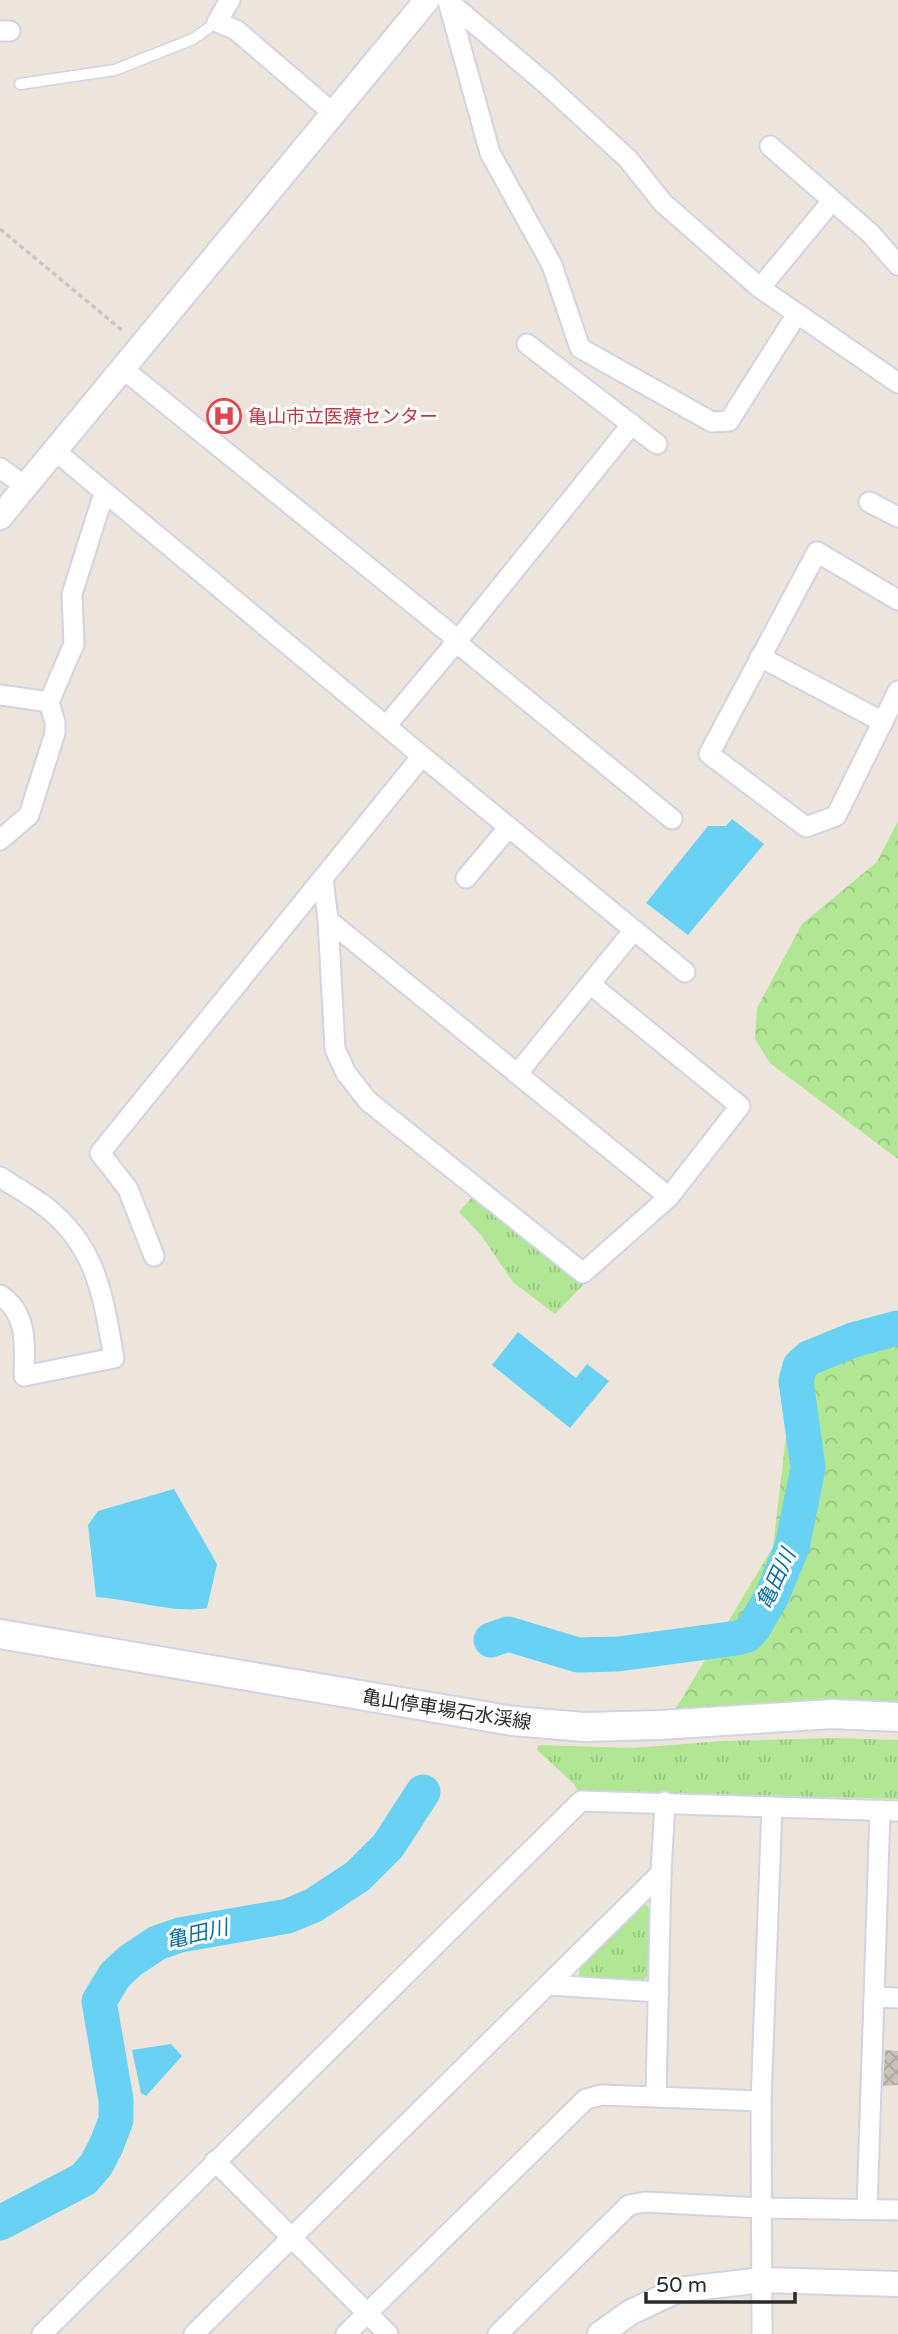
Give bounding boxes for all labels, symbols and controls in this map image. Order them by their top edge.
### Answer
hospital icon: 亀山市立医療センター [205,397,243,435]
place label: 亀山市立医療センター [248,406,438,428]
water label: 亀田川 [752,1544,802,1613]
street label: 亀山停車場石水渓線 [361,1686,533,1734]
water label: 亀田川 [164,1915,233,1954]
scale bar [646,2260,795,2304]
text: 50 m [656,2273,707,2298]

